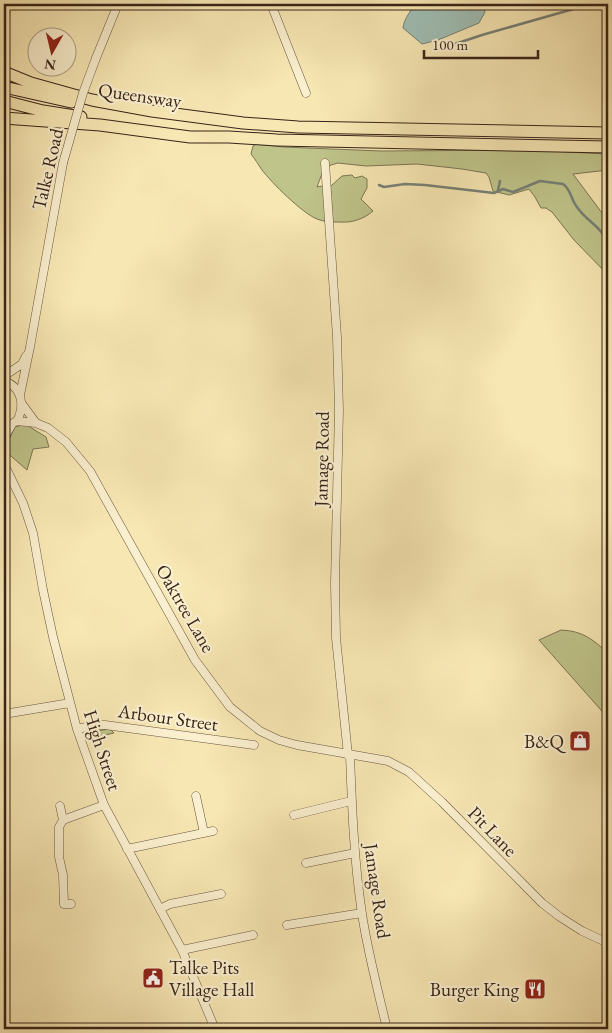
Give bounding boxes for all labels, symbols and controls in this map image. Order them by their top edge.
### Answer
north arrow [28,28,78,78]
scale bar [424,28,538,60]
text: 100 m [432,35,469,54]
text: N [43,55,57,75]
street label: Queensway [97,77,184,114]
street label: Talke Road [26,126,69,212]
street label: Jamage Road [308,411,335,509]
street label: Oaktree Lane [150,560,221,657]
street label: Arbour Street [115,698,220,737]
street label: High Street [78,707,127,794]
place label: B&Q [524,729,567,754]
shop icon: B&Q [568,729,592,753]
street label: Pit Lane [462,801,523,862]
street label: Jamage Road [358,840,397,941]
place label: Talke Pits Village Hall [169,955,255,1002]
public building icon: Talke Pits Village Hall [141,966,165,990]
place label: Burger King [430,977,520,1002]
restaurant icon: Burger King [523,977,547,1001]

